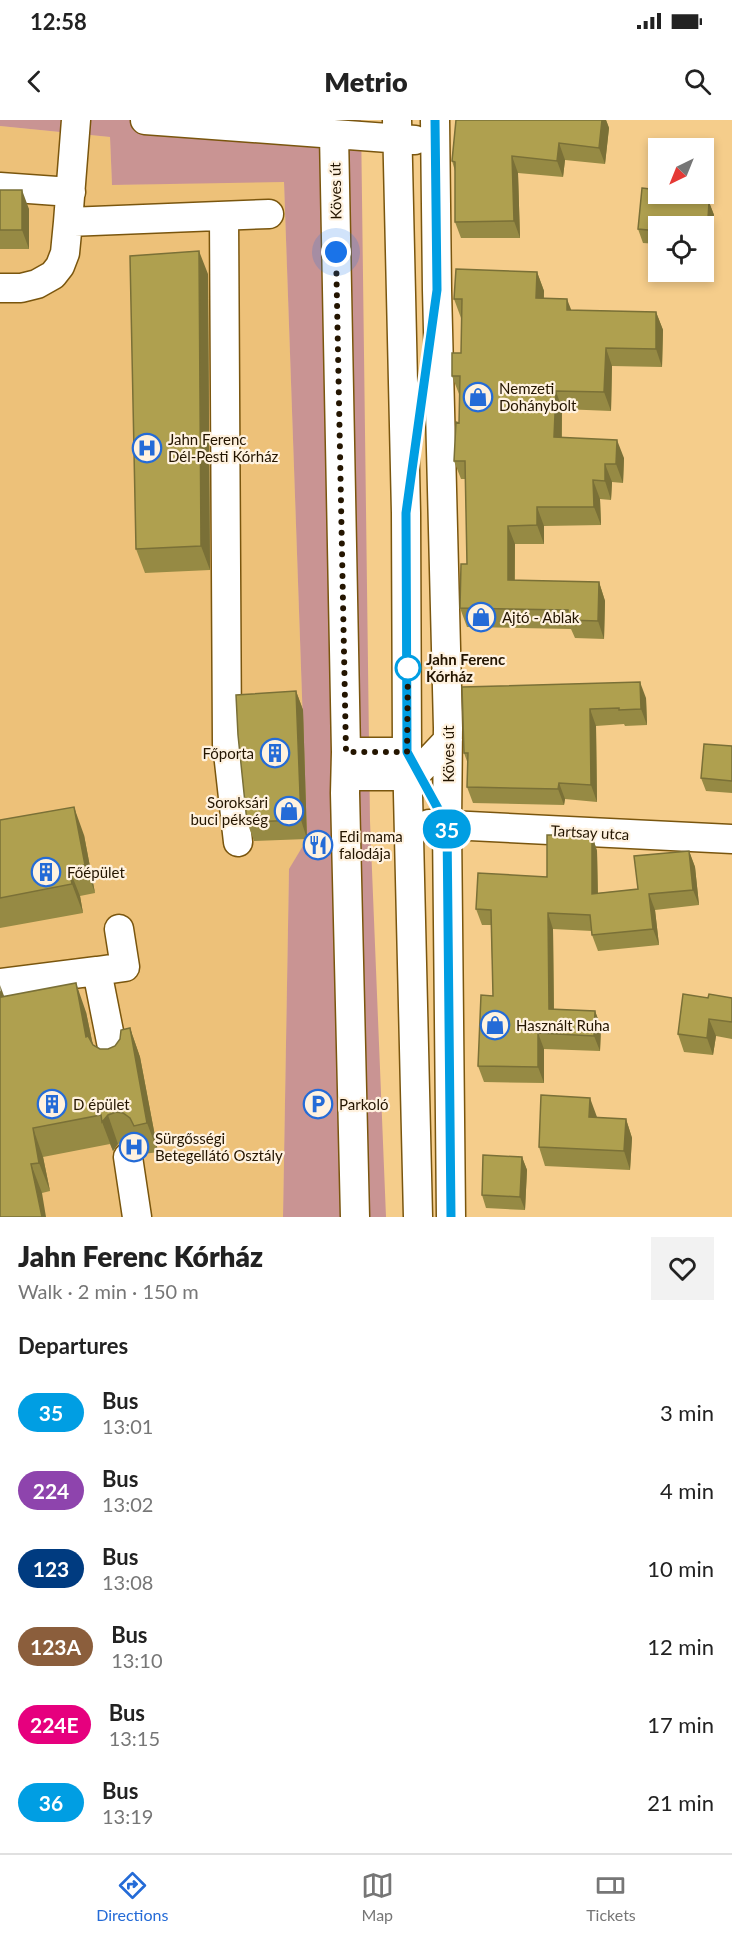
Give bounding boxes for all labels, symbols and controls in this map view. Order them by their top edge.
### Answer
text: 12:58 [30,8,87,35]
icon: back [18,65,51,98]
text: Metrio [324,65,408,98]
icon: search [681,65,714,98]
north arrow [648,138,714,204]
map controls [648,138,714,282]
street label: Köves út [325,162,344,220]
button: locate [648,216,714,282]
your location [321,237,351,267]
place label: Nemzeti Dohánybolt [499,379,577,414]
shop icon: Nemzeti Dohánybolt [462,381,494,413]
place label: Jahn Ferenc Dél-Pesti Kórház [168,430,279,465]
hospital icon: Jahn Ferenc Dél-Pesti Kórház [131,432,163,464]
shop icon: Ajtó - Ablak [465,601,497,633]
place label: Ajtó - Ablak [502,608,580,626]
place label: Jahn Ferenc Kórház [426,650,505,685]
marker: Jahn Ferenc Kórház [395,655,421,681]
street label: Köves út [439,725,457,783]
building icon: Főporta [259,737,291,769]
place label: Főporta [202,744,254,762]
place label: Soroksári buci pékség [190,793,268,828]
shop icon: Soroksári buci pékség [273,795,305,827]
line badge: 35 [420,810,474,848]
text: 35 [435,817,459,842]
street label: Tartsay utca [550,821,630,843]
place label: Edi mama falodája [339,827,403,862]
restaurant icon: Edi mama falodája [302,829,334,861]
building icon: Főépület [30,856,62,888]
place label: Főépület [67,863,125,881]
shop icon: Használt Ruha [479,1009,511,1041]
place label: Használt Ruha [516,1016,610,1034]
building icon: D épület [36,1088,68,1120]
parking icon: Parkoló [302,1088,334,1120]
place label: D épület [73,1095,130,1113]
place label: Parkoló [339,1095,388,1113]
place label: Sürgősségi Betegellátó Osztály [155,1129,283,1164]
hospital icon: Sürgősségi Betegellátó Osztály [118,1131,150,1163]
button: heart [651,1237,714,1300]
text: Jahn Ferenc Kórház [18,1239,263,1273]
text: Walk · 2 min · 150 m [18,1279,199,1303]
text: Departures [18,1332,128,1359]
text: Bus [102,1387,138,1414]
text: 3 min [660,1399,714,1426]
text: 35 [39,1400,63,1425]
text: 13:01 [102,1414,153,1438]
text: Bus [102,1465,138,1492]
text: 4 min [660,1477,714,1504]
text: 224 [33,1478,69,1503]
text: 13:02 [102,1492,153,1516]
text: Bus [102,1543,138,1570]
text: 10 min [647,1555,714,1582]
text: 123 [33,1556,69,1581]
text: 13:08 [102,1570,153,1594]
text: Bus [111,1621,148,1648]
text: 12 min [647,1633,714,1660]
text: 123A [30,1634,81,1659]
text: 13:10 [111,1648,163,1672]
text: Bus [109,1699,145,1726]
text: 17 min [647,1711,714,1738]
text: 224E [30,1712,79,1737]
text: 13:15 [109,1726,160,1750]
text: Bus [102,1777,138,1804]
text: 21 min [647,1789,714,1816]
text: 36 [39,1790,63,1815]
text: 13:19 [102,1804,153,1828]
tab: Directions [96,1869,168,1924]
tab: Map [361,1869,394,1924]
tab: Tickets [586,1869,636,1924]

